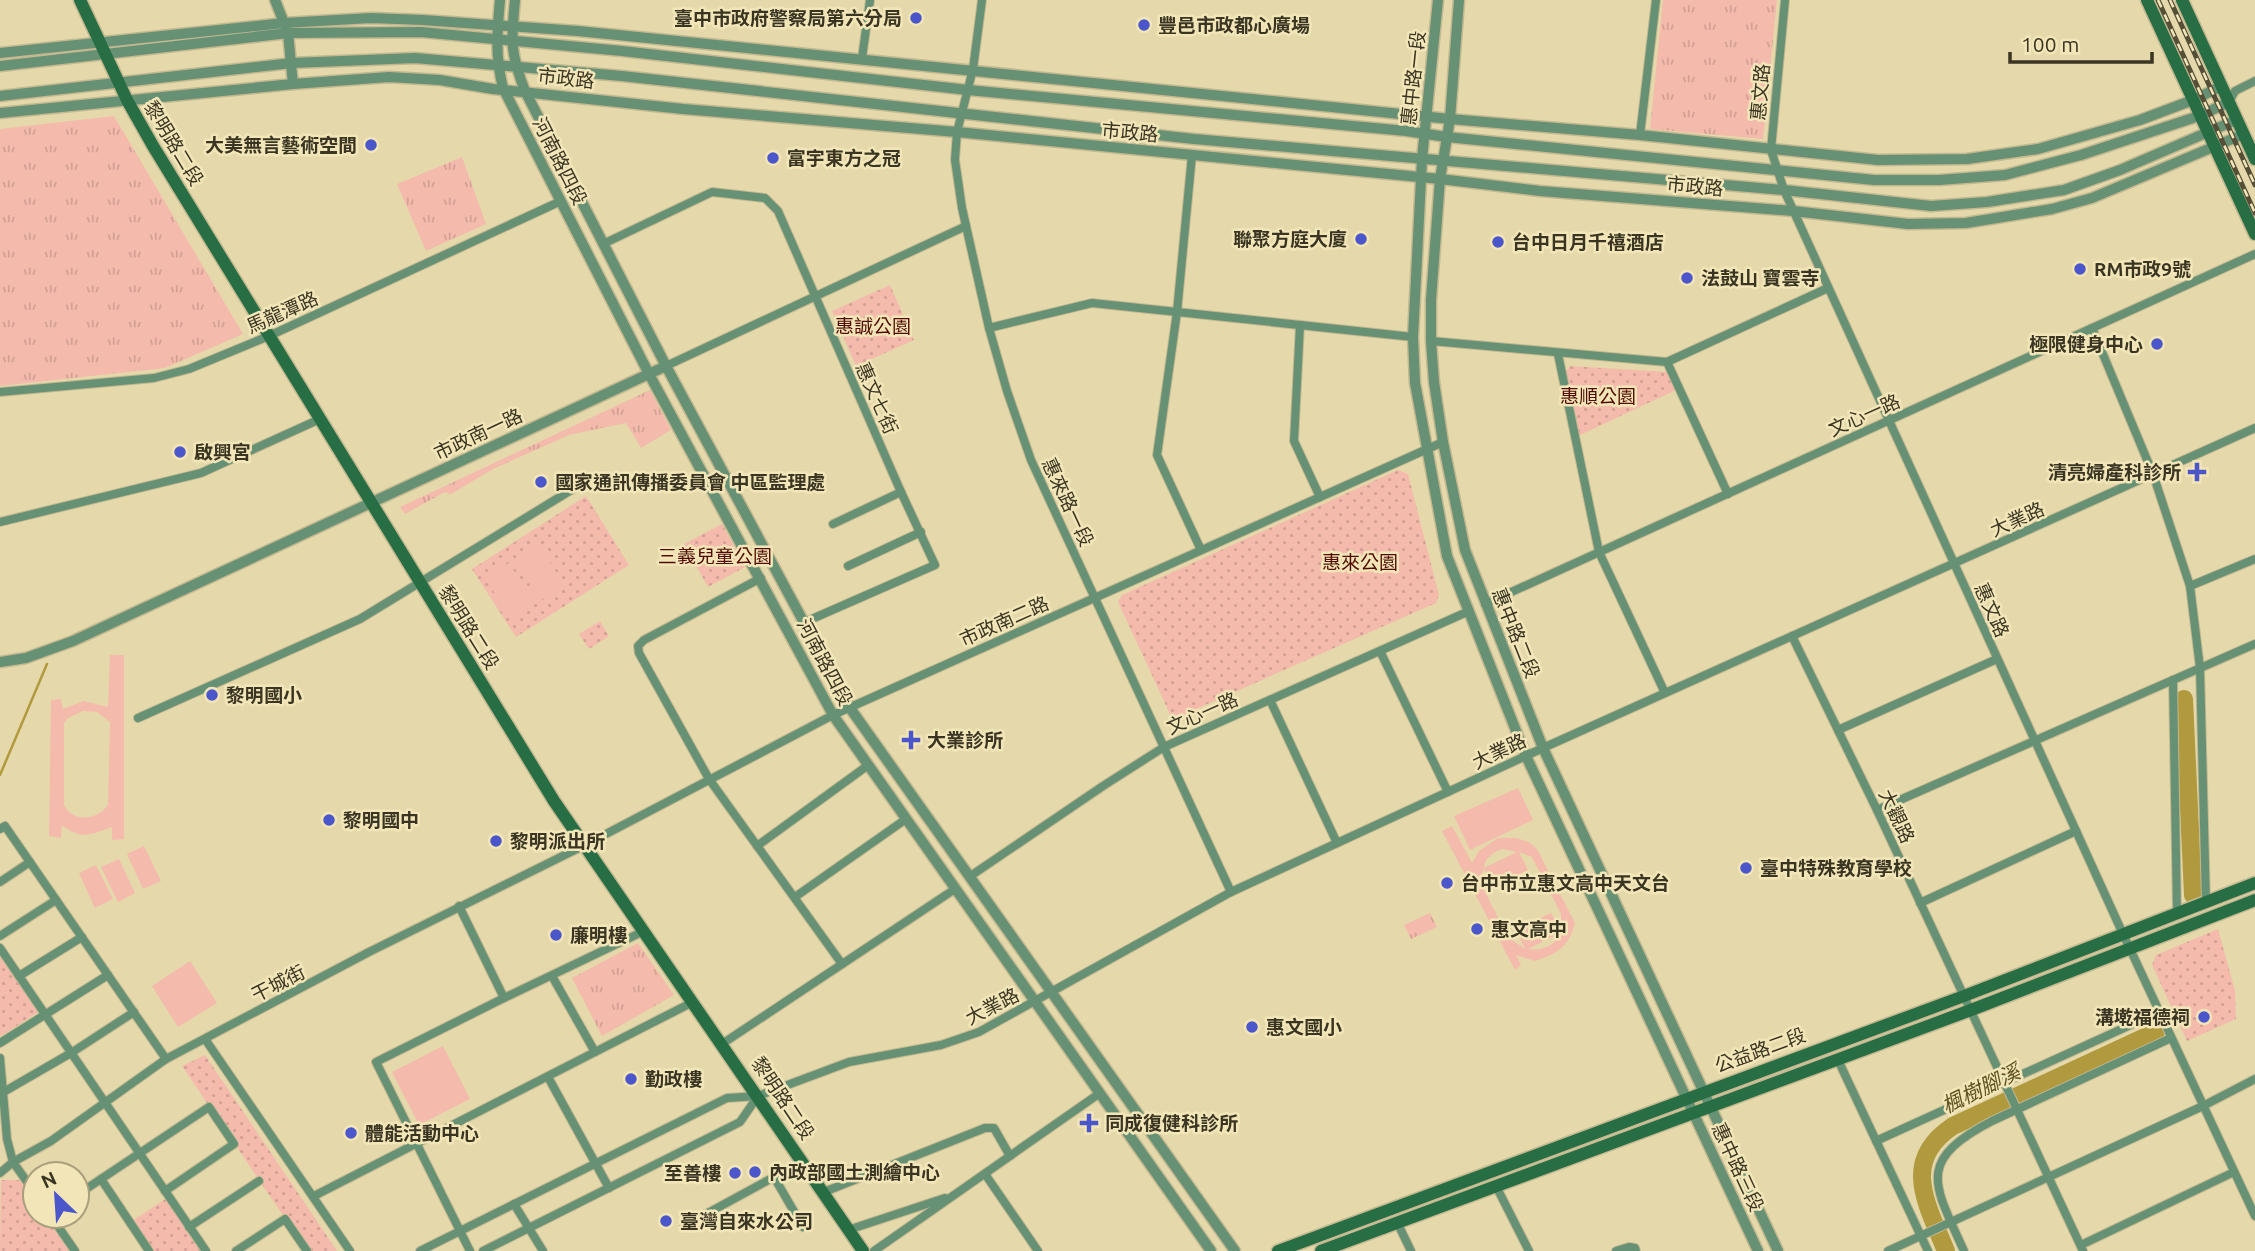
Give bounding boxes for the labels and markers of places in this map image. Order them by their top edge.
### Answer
place label: 臺中市政府警察局第六分局 [674,7,902,29]
marker: 臺中市政府警察局第六分局 [908,10,924,26]
place label: 豐邑市政都心廣場 [1158,14,1310,36]
marker: 豐邑市政都心廣場 [1136,17,1152,33]
place label: 大美無言藝術空間 [205,134,357,156]
marker: 大美無言藝術空間 [363,137,379,153]
place label: 富宇東方之冠 [787,147,901,169]
marker: 富宇東方之冠 [765,150,781,166]
place label: 聯聚方庭大廈 [1233,228,1347,250]
marker: 聯聚方庭大廈 [1353,231,1369,247]
place label: 台中日月千禧酒店 [1512,231,1664,253]
marker: 台中日月千禧酒店 [1490,234,1506,250]
place label: RM市政9號 [2094,258,2191,280]
marker: RM市政9號 [2072,261,2088,277]
place label: 法鼓山 寶雲寺 [1701,267,1820,289]
marker: 法鼓山 寶雲寺 [1679,270,1695,286]
place label: 極限健身中心 [2029,333,2143,355]
marker: 極限健身中心 [2149,336,2165,352]
place label: 啟興宮 [194,441,251,463]
marker: 啟興宮 [172,444,188,460]
place label: 清亮婦產科診所 [2048,461,2181,483]
marker: 清亮婦產科診所 [2187,462,2207,482]
place label: 國家通訊傳播委員會 中區監理處 [555,471,826,493]
marker: 國家通訊傳播委員會 中區監理處 [533,474,549,490]
place label: 黎明國小 [226,684,302,706]
marker: 黎明國小 [204,687,220,703]
place label: 大業診所 [927,729,1003,751]
marker: 大業診所 [901,730,921,750]
place label: 黎明國中 [343,809,419,831]
marker: 黎明國中 [321,812,337,828]
place label: 黎明派出所 [510,830,605,852]
marker: 黎明派出所 [488,833,504,849]
place label: 臺中特殊教育學校 [1760,857,1912,879]
marker: 臺中特殊教育學校 [1738,860,1754,876]
place label: 台中市立惠文高中天文台 [1461,872,1670,894]
marker: 台中市立惠文高中天文台 [1439,875,1455,891]
place label: 惠文高中 [1491,918,1567,940]
marker: 惠文高中 [1469,921,1485,937]
place label: 廉明樓 [570,924,627,946]
marker: 廉明樓 [548,927,564,943]
place label: 溝墘福德祠 [2095,1006,2190,1028]
marker: 溝墘福德祠 [2196,1009,2212,1025]
place label: 惠文國小 [1266,1016,1342,1038]
marker: 惠文國小 [1244,1019,1260,1035]
place label: 勤政樓 [645,1068,702,1090]
marker: 勤政樓 [623,1071,639,1087]
place label: 同成復健科診所 [1105,1112,1238,1134]
marker: 同成復健科診所 [1079,1113,1099,1133]
place label: 體能活動中心 [365,1122,479,1144]
marker: 體能活動中心 [343,1125,359,1141]
place label: 內政部國土測繪中心 [769,1161,940,1183]
place label: 至善樓 [664,1162,721,1184]
marker: 內政部國土測繪中心 [747,1164,763,1180]
marker: 至善樓 [727,1165,743,1181]
place label: 臺灣自來水公司 [680,1210,813,1232]
marker: 臺灣自來水公司 [658,1213,674,1229]

